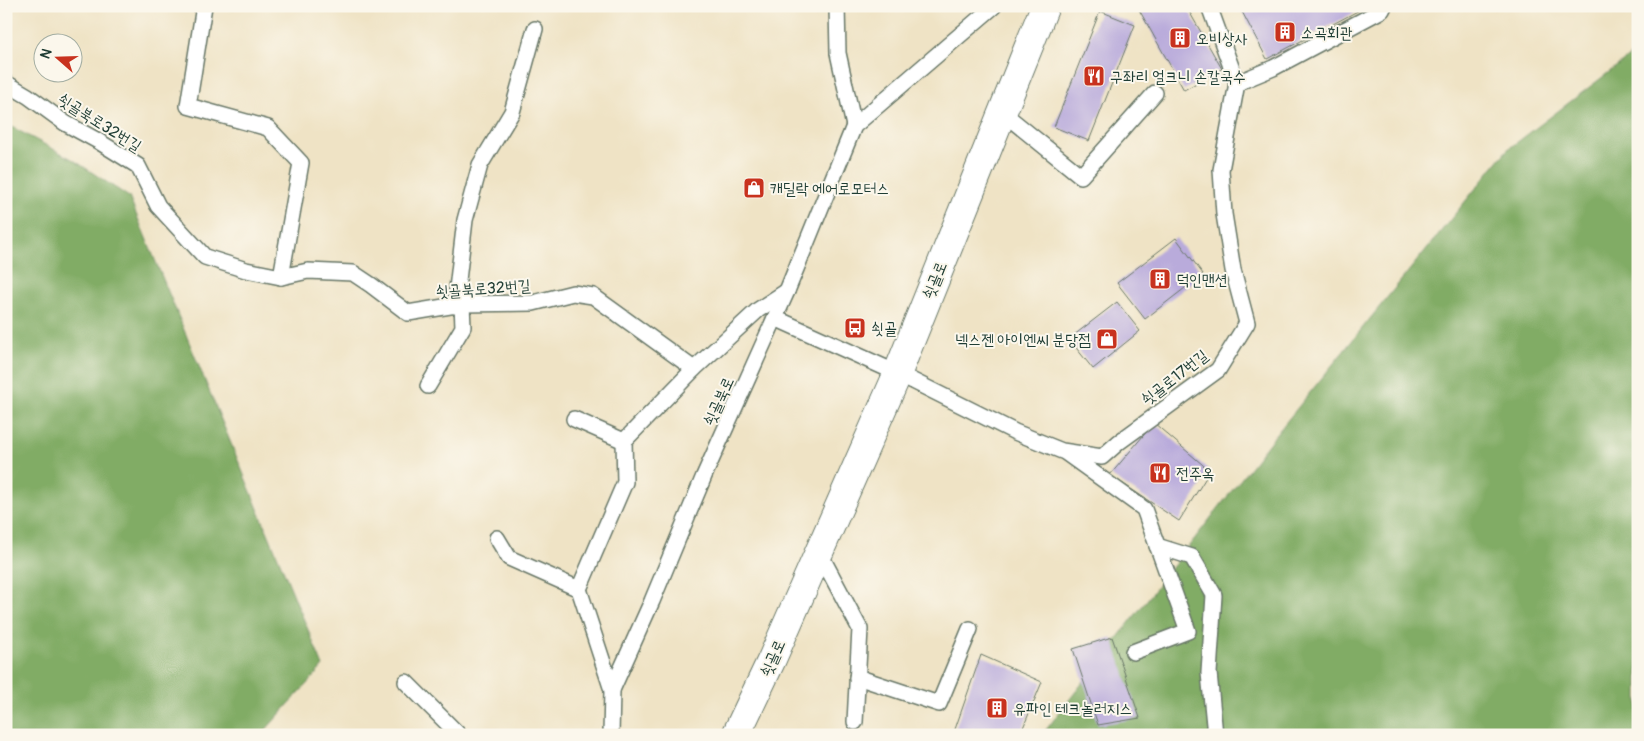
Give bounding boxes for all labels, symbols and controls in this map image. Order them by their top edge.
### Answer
building icon: 소곡회관 [1273,20,1297,44]
place label: 소곡회관 [1301,23,1353,43]
building icon: 오비상사 [1168,26,1192,50]
place label: 오비상사 [1196,29,1248,49]
north arrow [32,32,82,82]
text: N [37,46,56,61]
restaurant icon: 구좌리 얼크니 손칼국수 [1082,64,1106,88]
place label: 구좌리 얼크니 손칼국수 [1110,67,1246,87]
street label: 쇳골북로32번길 [54,89,145,157]
shop icon: 캐딜락 에어로모터스 [742,176,766,200]
place label: 캐딜락 에어로모터스 [770,179,889,199]
street label: 쇳골로 [918,259,951,302]
building icon: 덕인맨션 [1148,267,1172,291]
place label: 덕인맨션 [1176,270,1228,290]
street label: 쇳골북로32번길 [435,276,531,302]
bus stop icon: 쇳골 [843,316,867,340]
place label: 쇳골 [871,319,897,339]
shop icon: 넥스젠 아이엔씨 분당점 [1095,327,1119,351]
place label: 넥스젠 아이엔씨 분당점 [955,330,1091,350]
street label: 쇳골로17번길 [1137,345,1212,410]
street label: 쇳골북로 [699,374,739,429]
restaurant icon: 전주옥 [1148,461,1172,485]
place label: 전주옥 [1176,464,1215,484]
street label: 쇳골로 [756,637,790,680]
building icon: 유파인 테크놀러지스 [985,696,1009,720]
place label: 유파인 테크놀러지스 [1013,699,1132,719]

